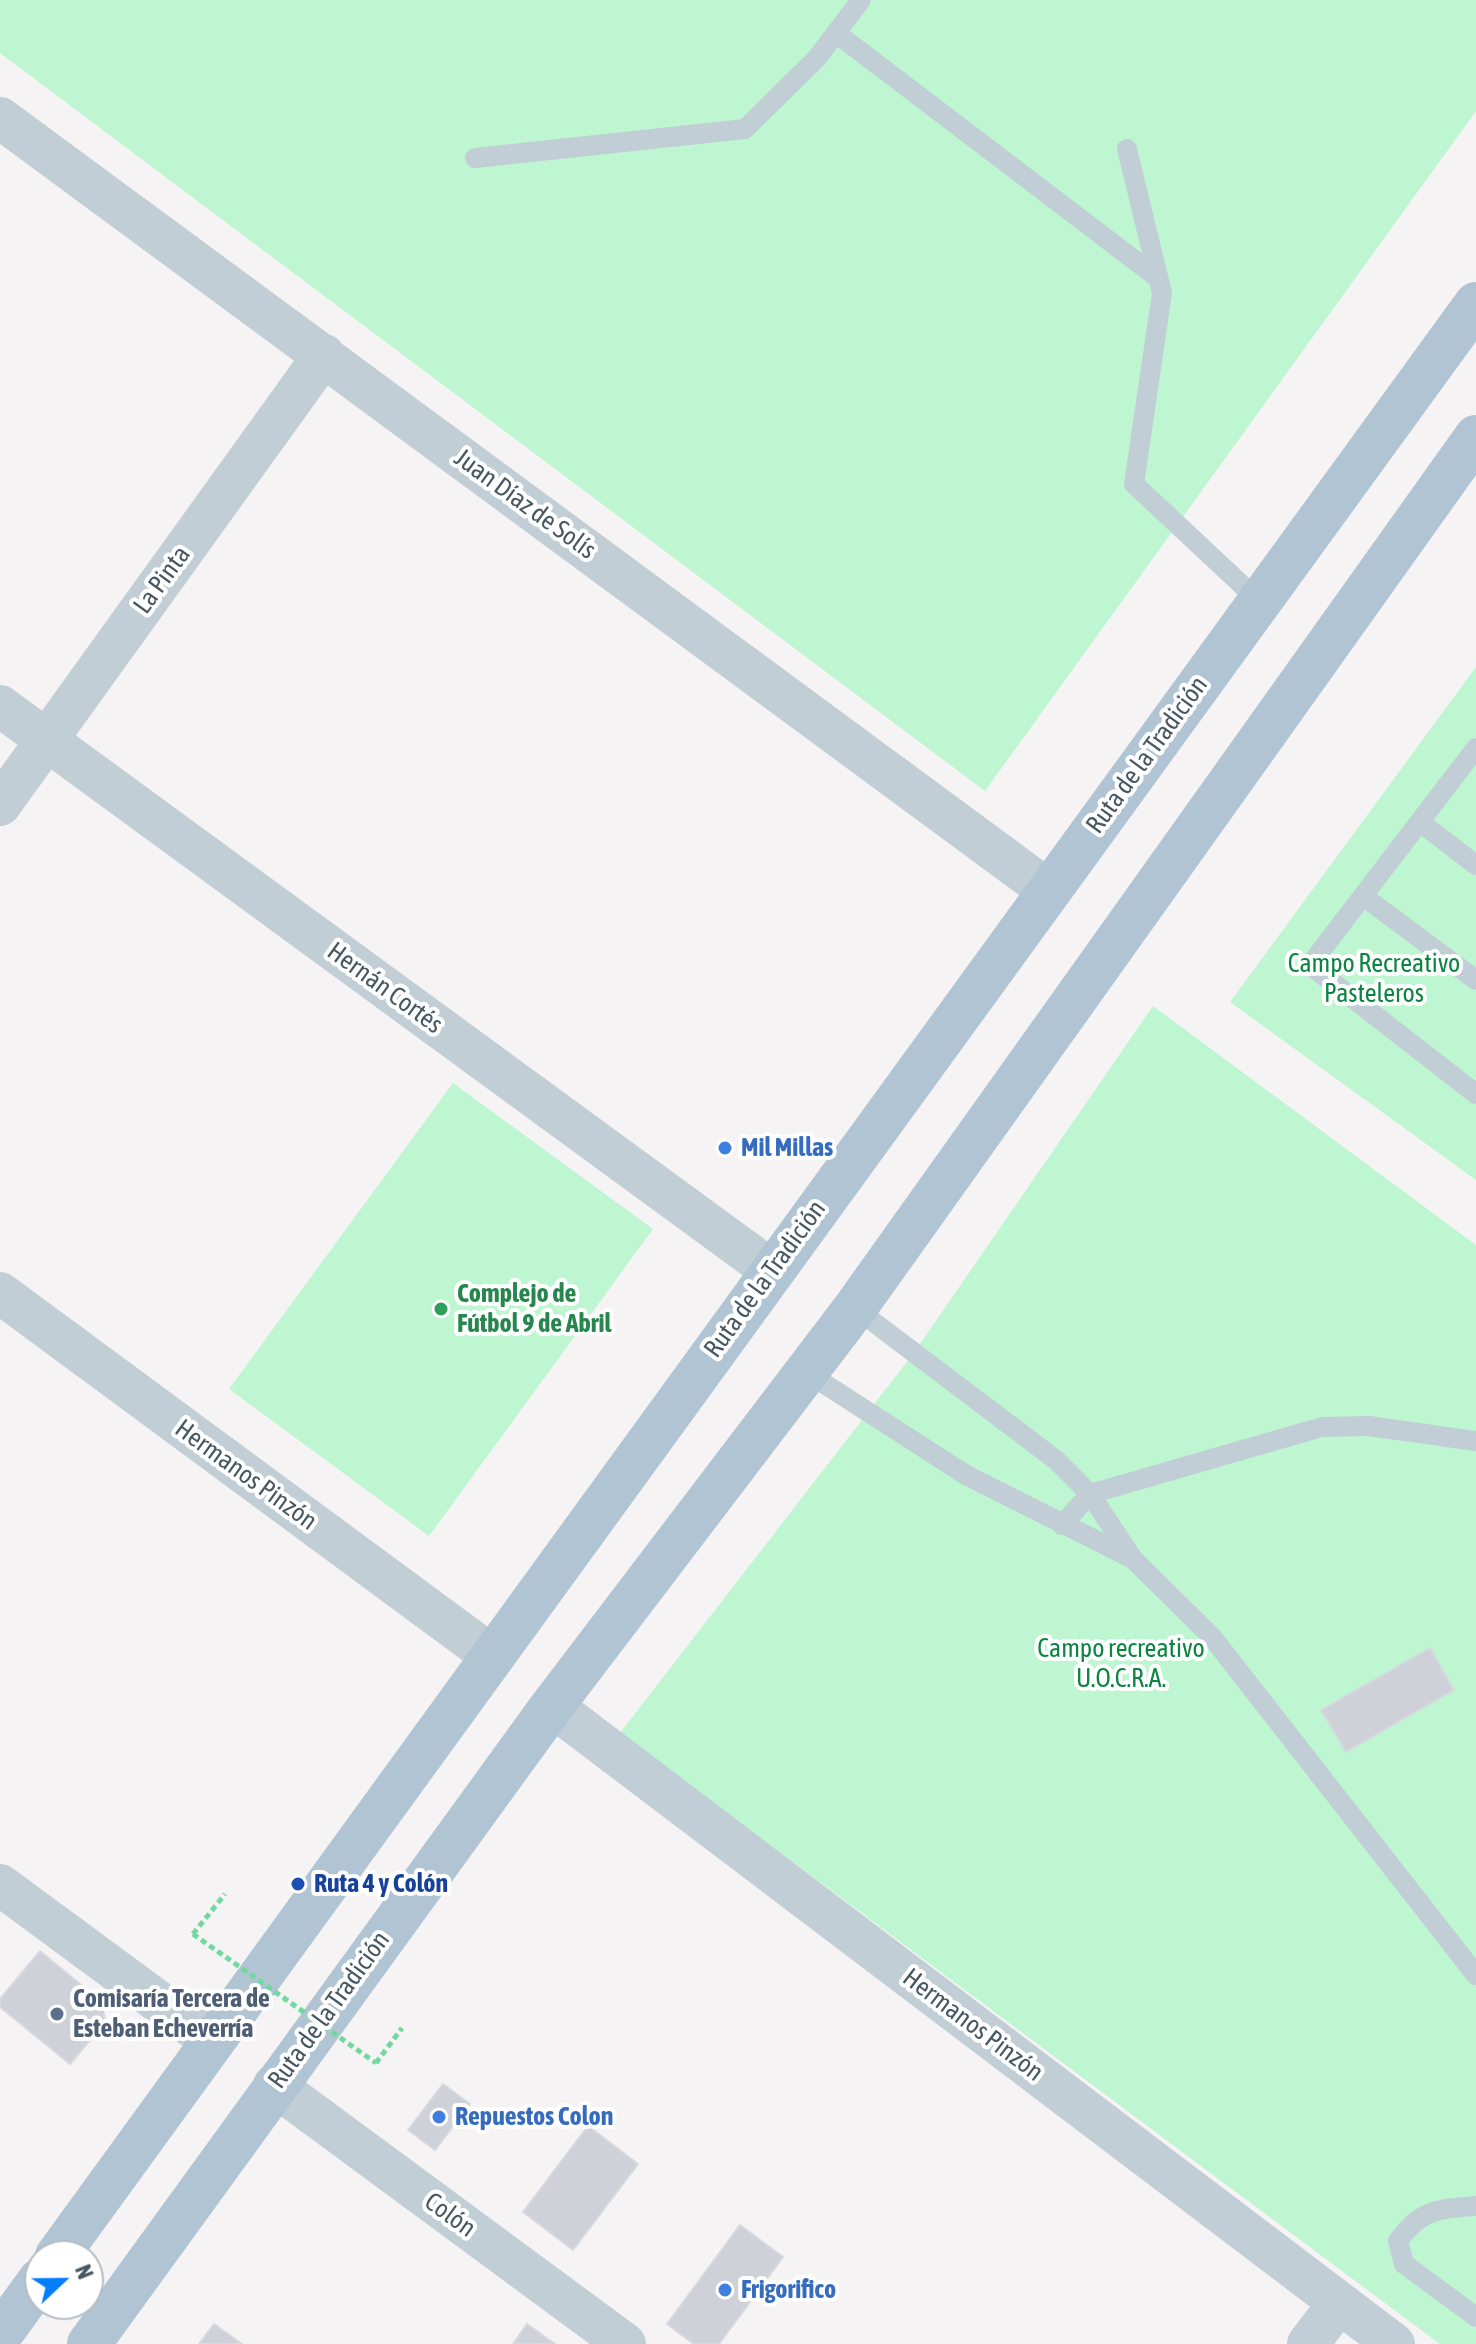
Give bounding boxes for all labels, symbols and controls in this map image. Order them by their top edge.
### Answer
street label: Juan Díaz de Solís [448,442,602,566]
street label: La Pinta [127,540,197,620]
street label: Ruta de la Tradición [1079,670,1215,840]
street label: Hernán Cortés [321,936,449,1040]
park label: Campo Recreativo Pasteleros [1288,948,1460,1010]
place label: Mil Millas [741,1132,833,1164]
marker: Mil Millas [716,1139,734,1157]
street label: Ruta de la Tradición [697,1194,833,1364]
place label: Complejo de Fútbol 9 de Abril [457,1278,611,1340]
marker: Complejo de Fútbol 9 de Abril [432,1300,450,1318]
street label: Hermanos Pinzón [169,1413,323,1537]
park label: Campo recreativo U.O.C.R.A. [1037,1633,1205,1694]
place label: Ruta 4 y Colón [314,1868,448,1900]
marker: Ruta 4 y Colón [289,1875,307,1893]
street label: Ruta de la Tradición [261,1925,397,2095]
street label: Hermanos Pinzón [897,1962,1049,2088]
place label: Comisaría Tercera de Esteban Echeverría [73,1983,270,2044]
marker: Comisaría Tercera de Esteban Echeverría [48,2005,66,2023]
place label: Repuestos Colon [455,2101,613,2133]
marker: Repuestos Colon [430,2108,448,2126]
street label: Colón [418,2186,482,2244]
north arrow [24,2240,104,2320]
text: N [70,2261,99,2283]
place label: Frigorifico [741,2274,836,2306]
marker: Frigorifico [716,2281,734,2299]

